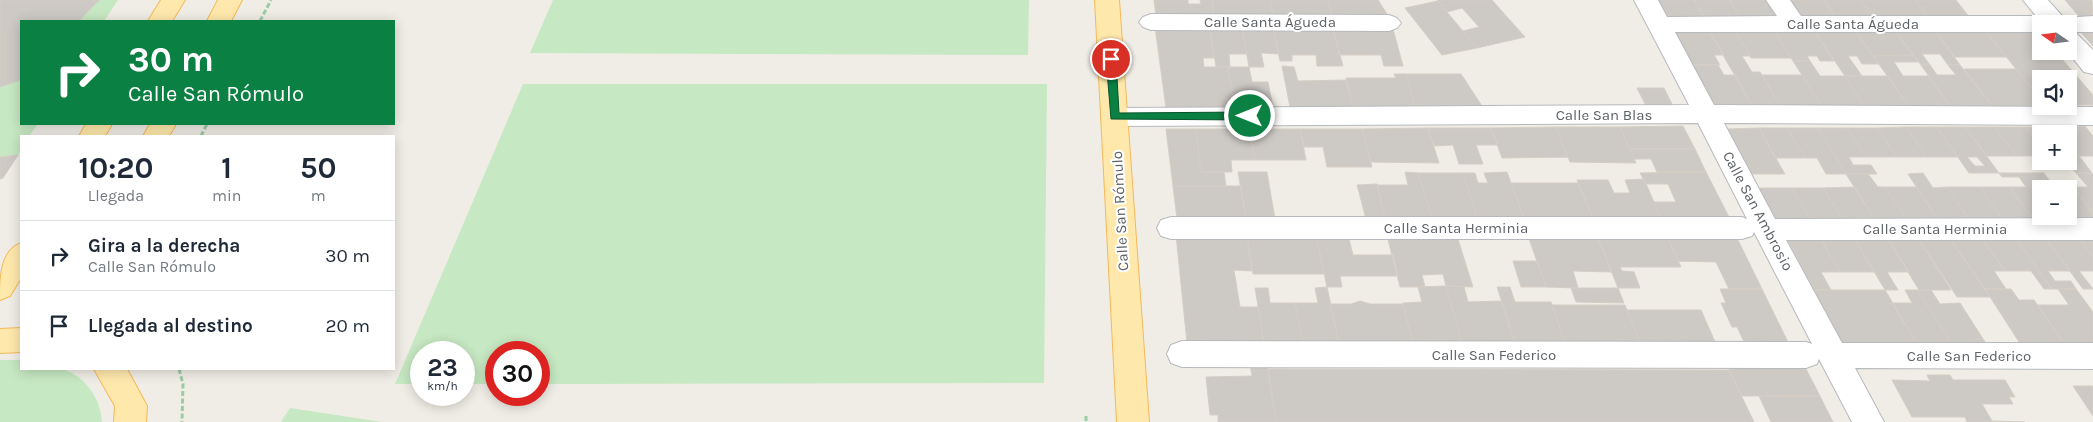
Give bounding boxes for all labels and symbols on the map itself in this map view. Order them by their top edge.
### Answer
street label: Calle Santa Águeda [1204,13,1336,31]
street label: Calle Santa Águeda [1787,15,1919,33]
north arrow [2032,15,2078,60]
pin [1090,38,1132,80]
position arrow [1223,89,1275,141]
street label: Calle San Blas [1556,106,1652,124]
street label: Calle San Ambrosio [1719,148,1797,274]
street label: Calle San Rómulo [1108,151,1132,271]
street label: Calle Santa Herminia [1384,219,1528,237]
street label: Calle Santa Herminia [1863,220,2007,238]
speed limit sign: 30 [485,341,550,406]
street label: Calle San Federico [1432,346,1556,364]
street label: Calle San Federico [1907,347,2031,365]

